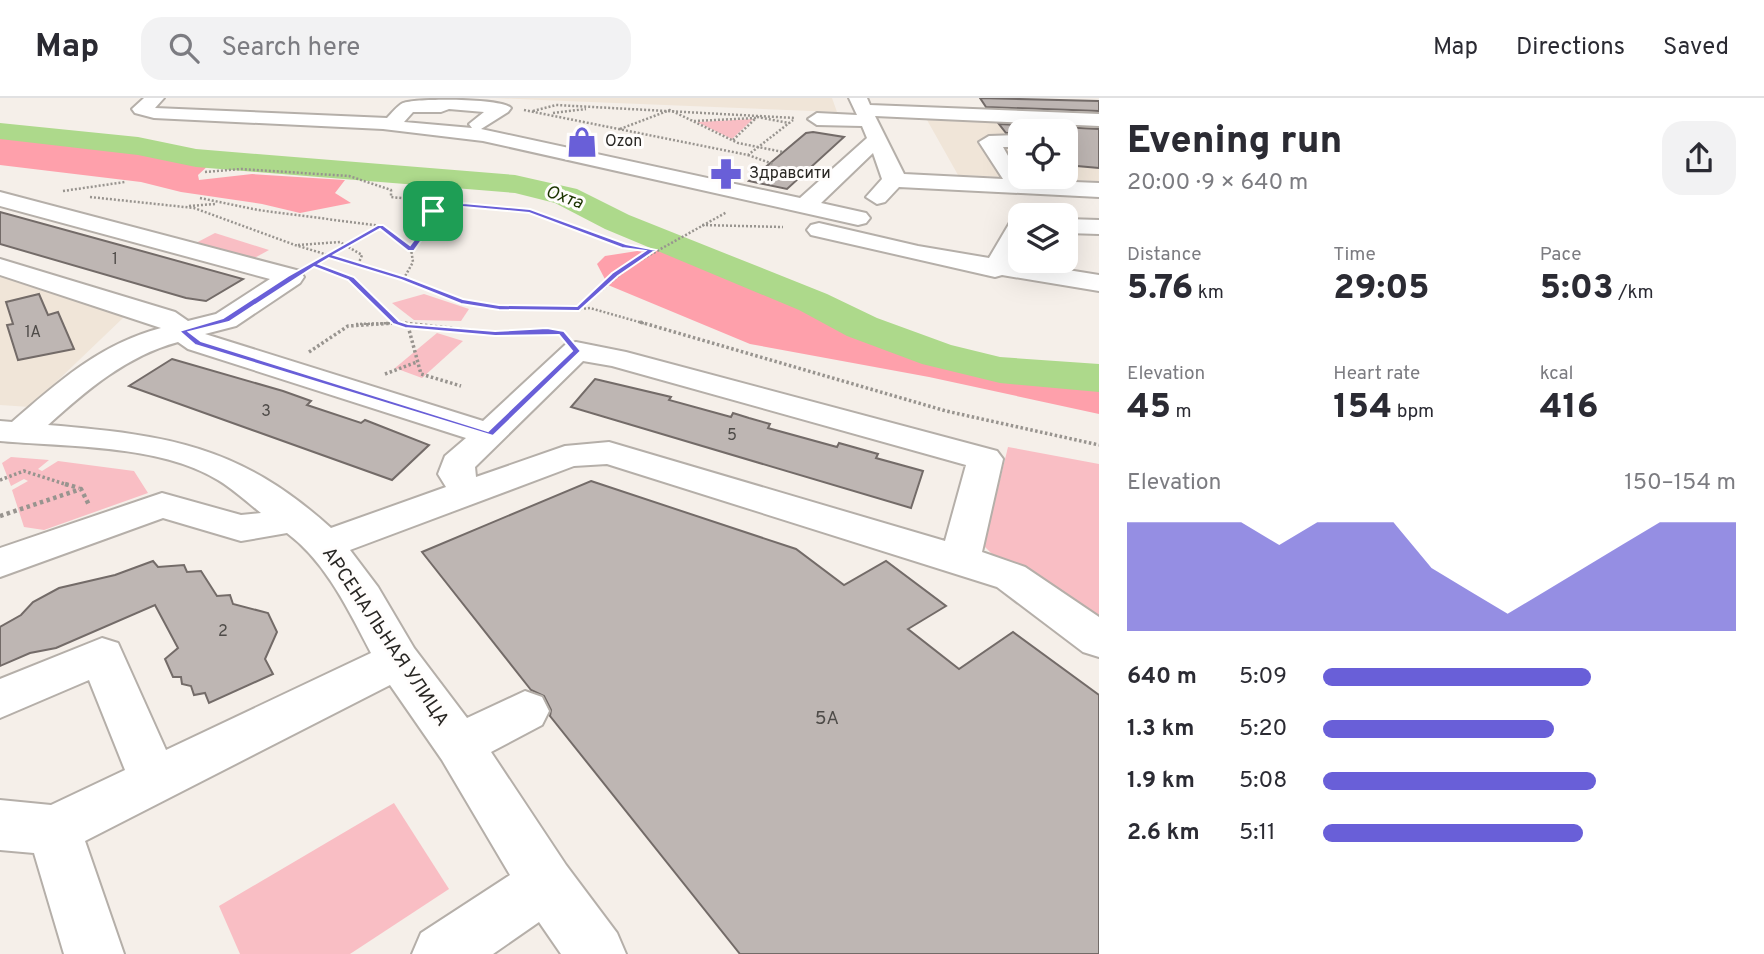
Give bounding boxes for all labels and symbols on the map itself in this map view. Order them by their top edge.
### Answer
shop icon: Ozon [565,125,599,159]
place label: Ozon [605,132,642,152]
pharmacy icon: Здравсити [709,157,743,191]
place label: Здравсити [749,164,831,184]
pin [403,181,463,241]
water label: Охта [542,181,587,216]
house number: 1 [112,250,118,270]
house number: 1А [25,323,41,343]
house number: 3 [261,402,271,422]
house number: 5 [727,426,737,446]
street label: АРСЕНАЛЬНАЯ УЛИЦА [316,543,454,731]
house number: 2 [218,622,228,642]
house number: 5А [815,707,839,731]

